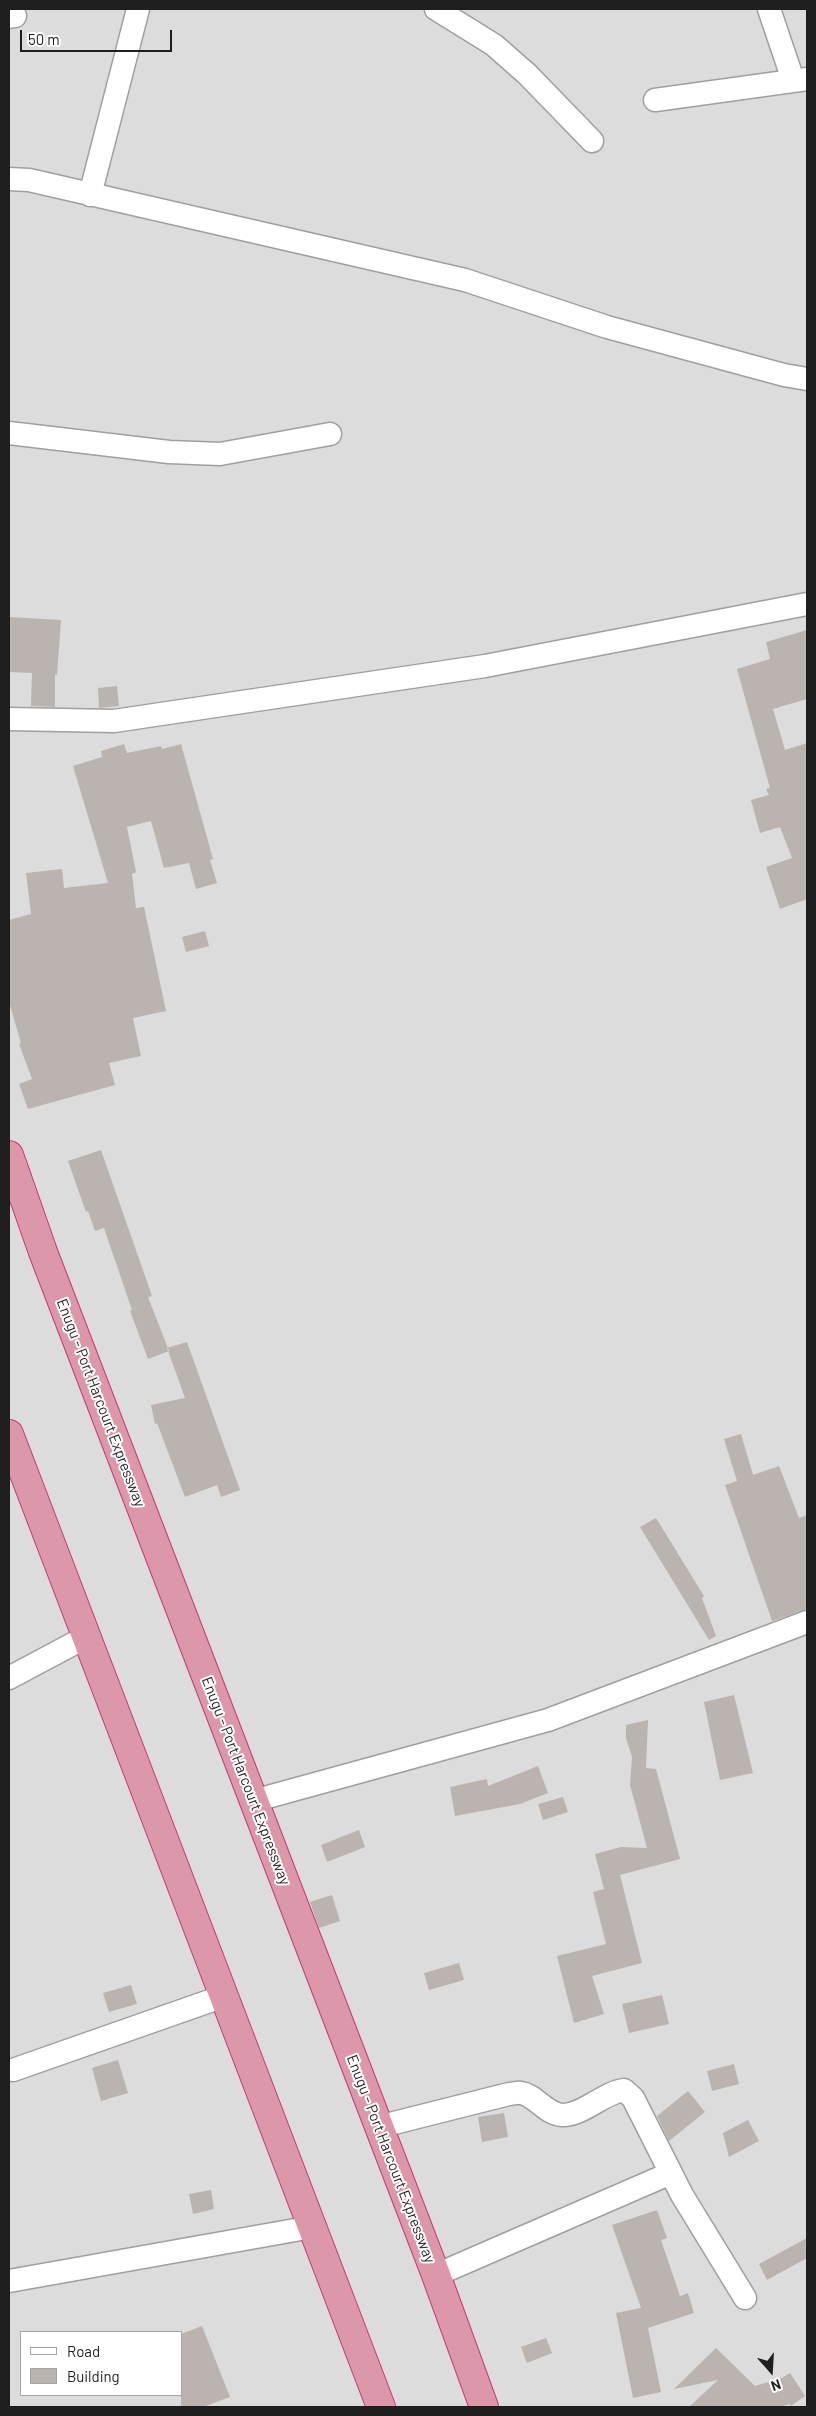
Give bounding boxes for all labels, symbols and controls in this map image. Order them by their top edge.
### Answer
scale bar [22,20,175,52]
text: 50 m [28,30,60,48]
street label: Enugu - Port Harcourt Expressway [53,1296,149,1510]
street label: Enugu - Port Harcourt Expressway [198,1674,294,1888]
street label: Enugu - Port Harcourt Expressway [343,2052,439,2266]
legend [20,2331,182,2396]
text: Road [67,2342,100,2360]
north arrow [746,2346,796,2396]
text: Building [67,2367,120,2385]
text: N [769,2376,783,2395]

